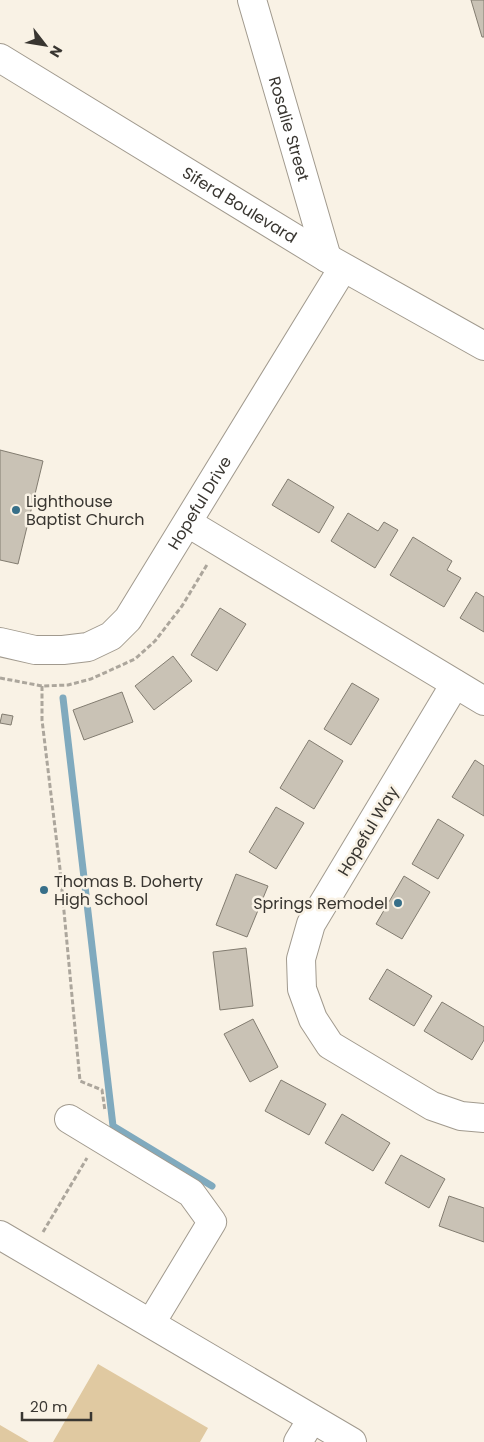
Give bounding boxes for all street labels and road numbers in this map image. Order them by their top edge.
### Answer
street label: Rosalie Street [263,74,316,184]
street label: Siferd Boulevard [178,161,301,248]
street label: Hopeful Drive [162,451,237,554]
street label: Hopeful Way [332,782,404,880]

